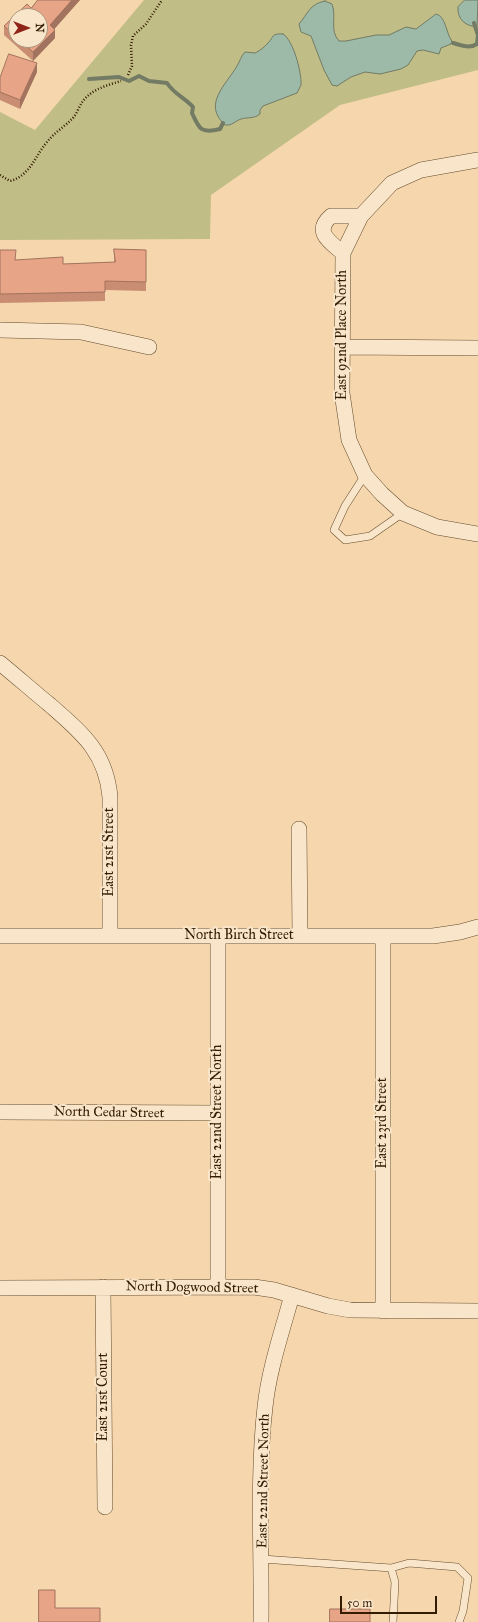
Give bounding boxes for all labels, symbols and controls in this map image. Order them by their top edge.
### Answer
north arrow [8,8,48,48]
text: N [33,23,46,33]
street label: East 92nd Place North [335,270,351,400]
street label: East 21st Street [102,807,118,897]
street label: North Birch Street [184,928,294,944]
street label: East 22nd Street North [210,1045,226,1179]
street label: East 23rd Street [375,1077,391,1169]
street label: North Cedar Street [53,1104,165,1122]
street label: North Dogwood Street [125,1278,259,1298]
street label: East 21st Court [96,1353,112,1441]
street label: East 22nd Street North [254,1413,274,1549]
scale bar [342,1588,439,1614]
text: 50 m [347,1596,372,1610]

